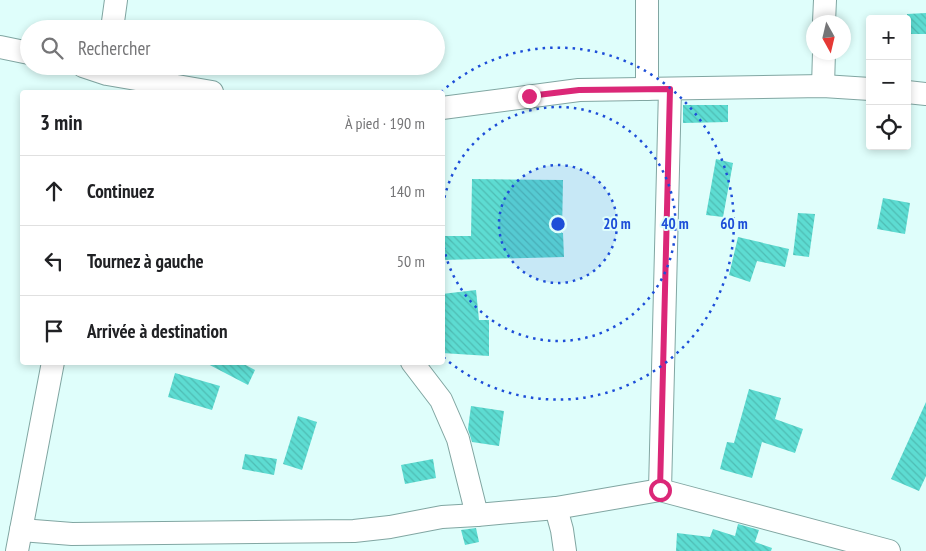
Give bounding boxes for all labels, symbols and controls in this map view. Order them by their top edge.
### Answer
north arrow [806,15,851,60]
map controls [866,15,911,150]
button: + [866,15,911,60]
search box [20,20,445,75]
icon: search [38,34,66,62]
text: Rechercher [78,36,150,60]
button: − [866,60,911,105]
route end [518,85,541,108]
button: locate [866,105,911,150]
text: 3 min [40,109,82,136]
text: À pied · 190 m [345,113,425,133]
icon: ahead [40,177,68,205]
text: Continuez [87,179,154,203]
text: 140 m [390,181,425,201]
text: 20 m [603,214,631,233]
text: 40 m [661,214,689,233]
text: 60 m [720,214,748,233]
centre of rings [549,215,567,233]
icon: left [40,247,68,275]
text: Tournez à gauche [87,249,204,273]
text: 50 m [397,251,425,271]
icon: arrive [40,317,68,345]
text: Arrivée à destination [87,319,228,343]
route start [649,479,672,502]

